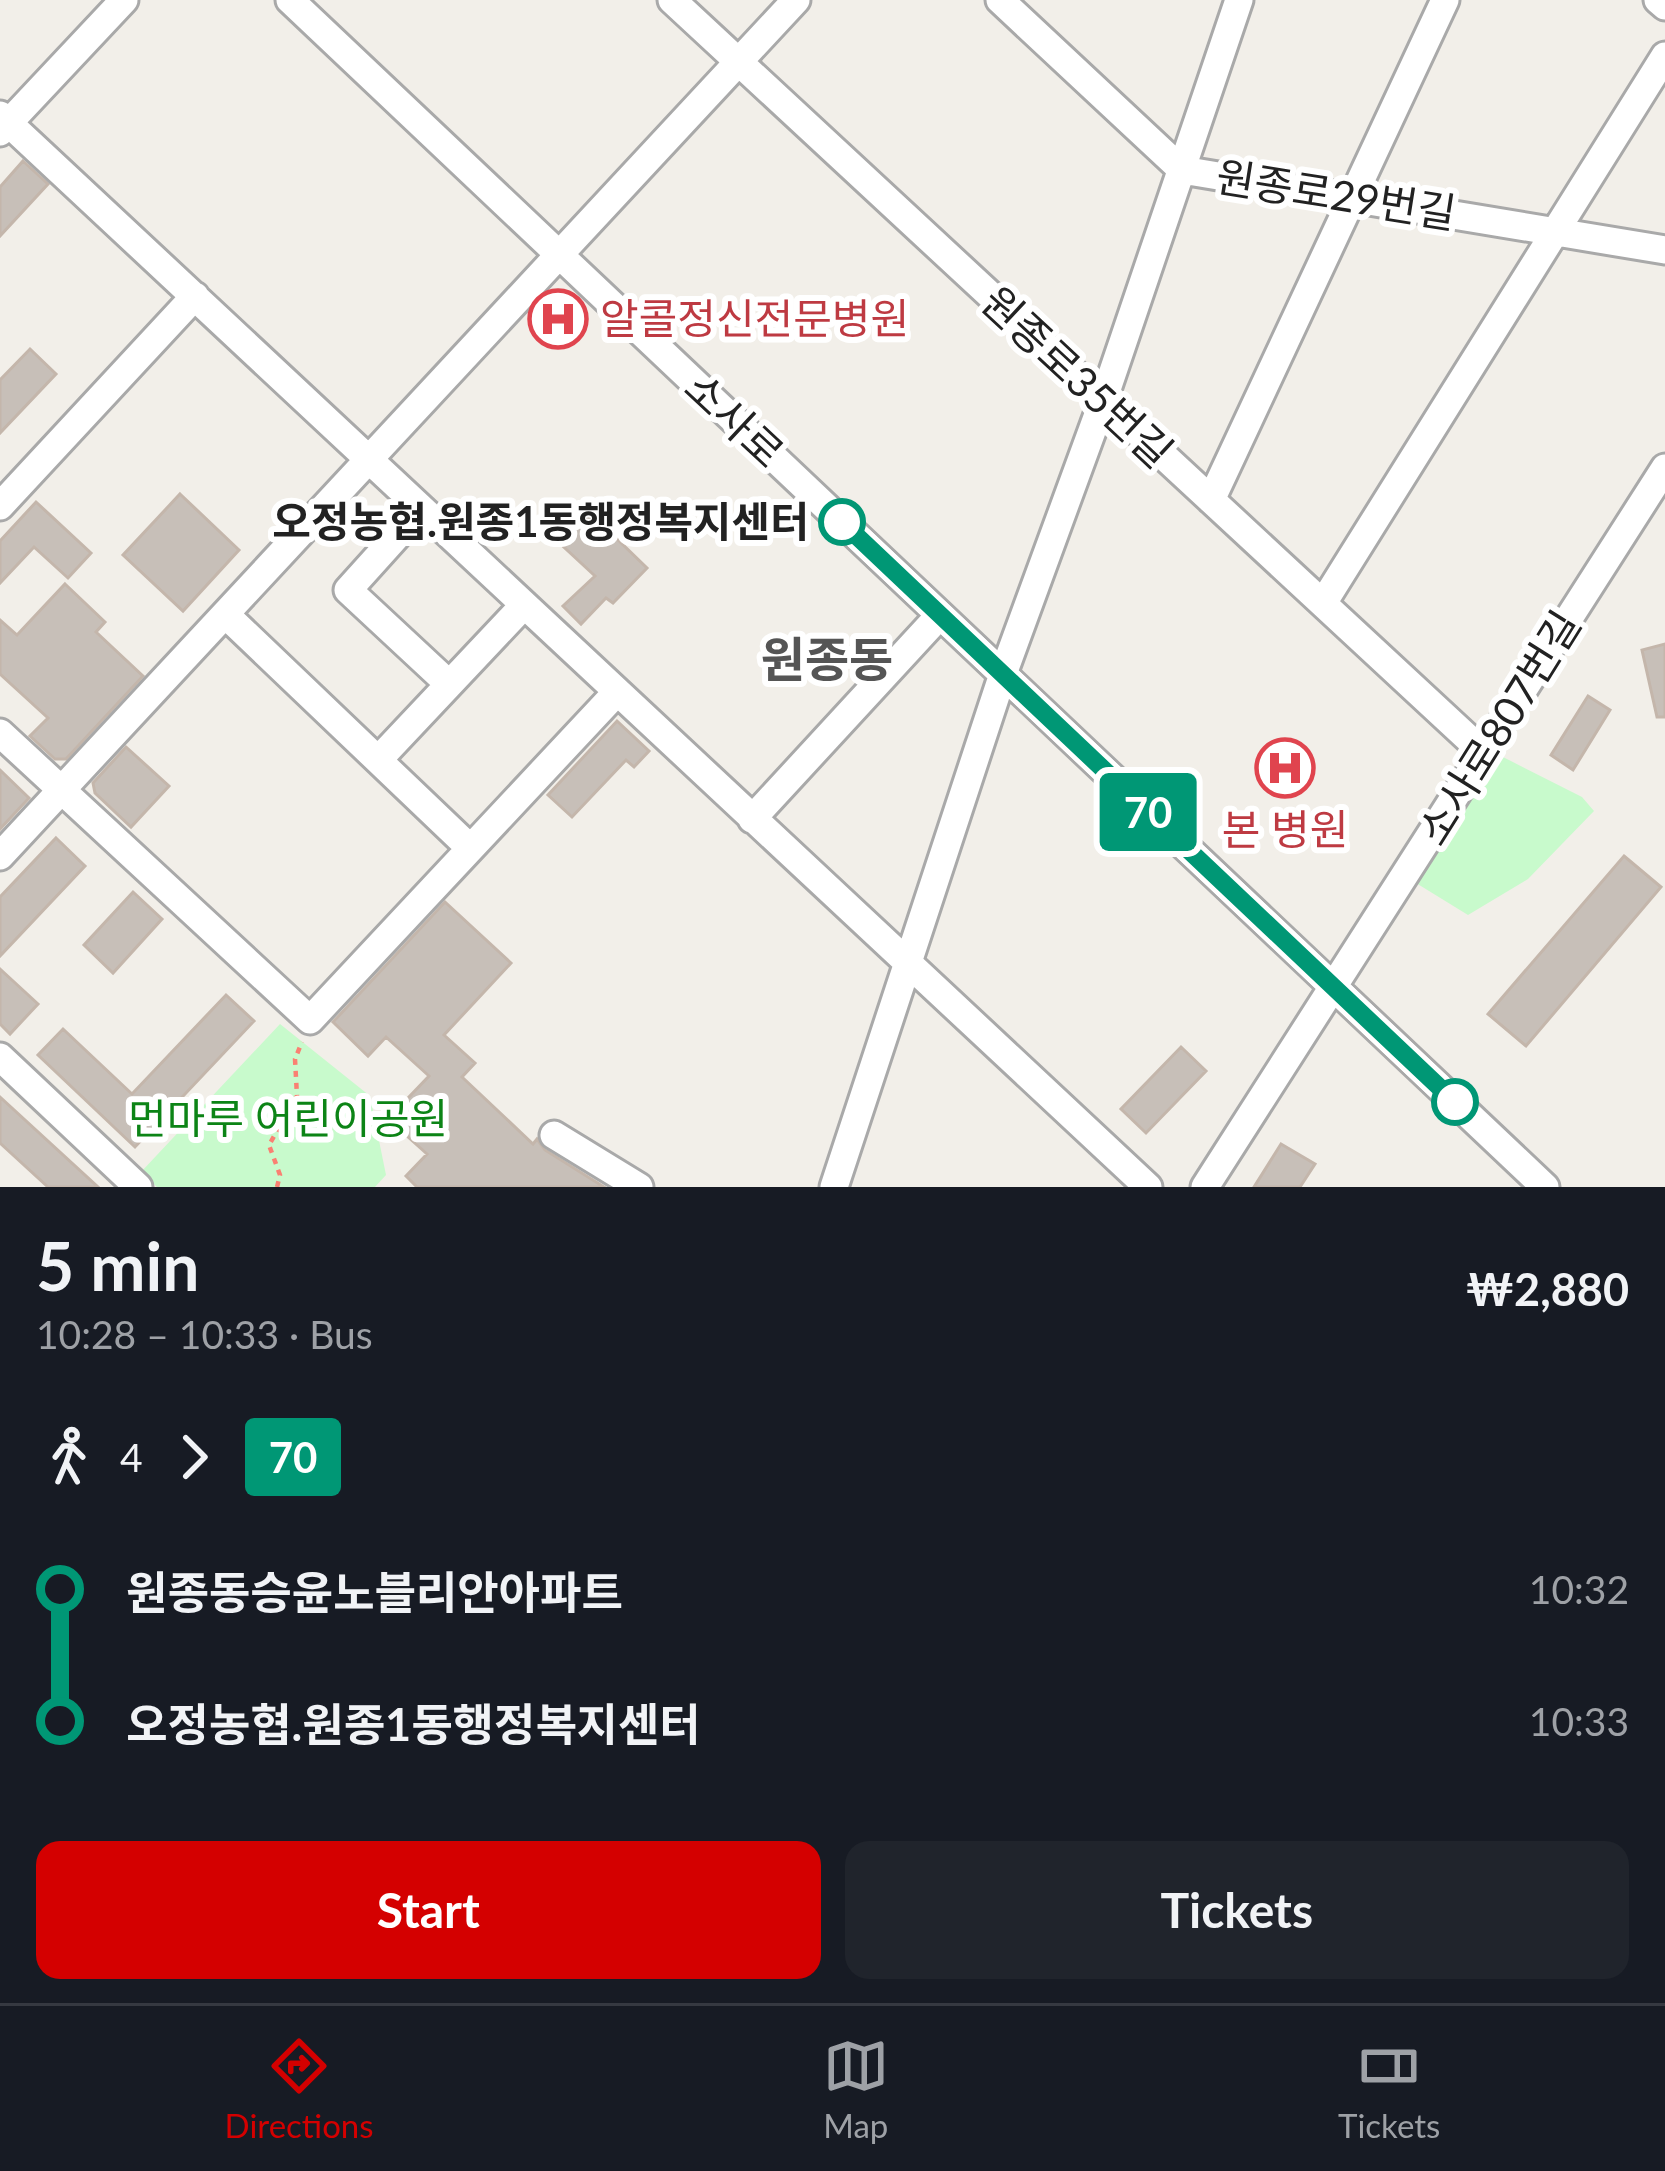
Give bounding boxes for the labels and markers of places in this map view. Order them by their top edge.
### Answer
hospital icon: 알콜정신전문병원 [527,288,589,350]
place label: 알콜정신전문병원 [600,293,909,343]
place label: 오정농협.원종1동행정복지센터 [272,496,809,546]
marker: 오정농협.원종1동행정복지센터 [820,500,864,544]
hospital icon: 본 병원 [1254,737,1316,799]
place label: 본 병원 [1222,804,1348,854]
unlabelled marker [1433,1080,1477,1124]

